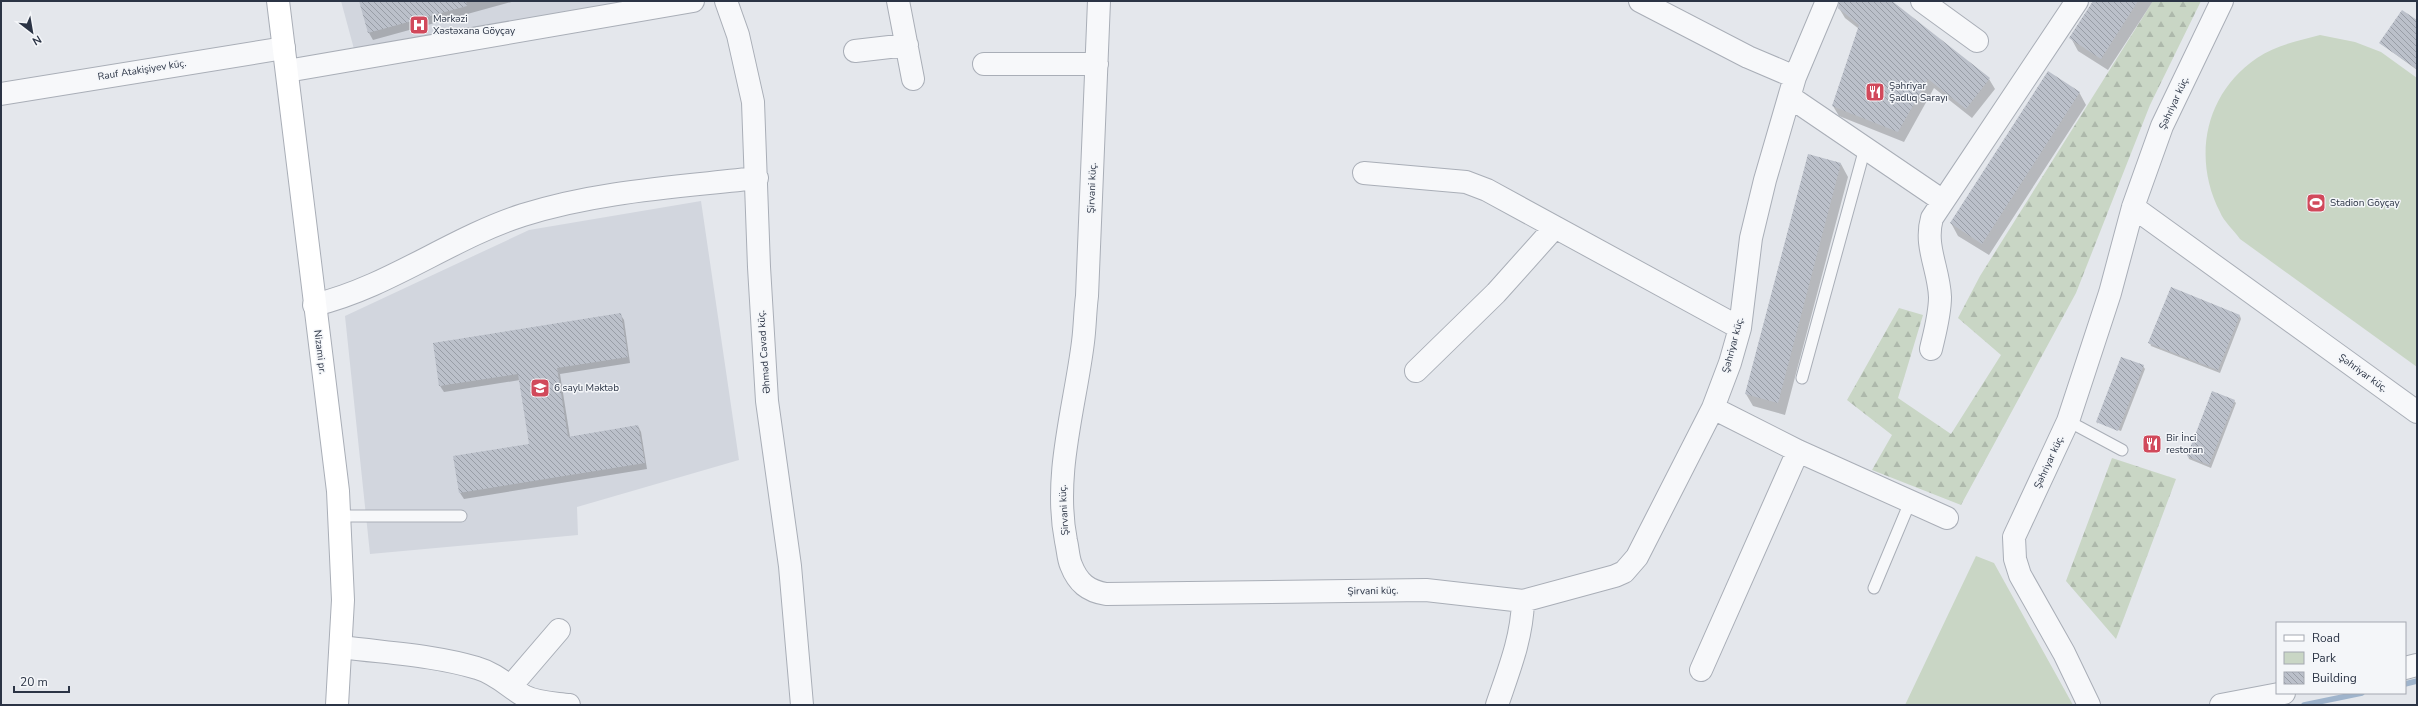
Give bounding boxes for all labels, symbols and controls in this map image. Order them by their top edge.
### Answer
north arrow [12,12,52,52]
place label: Mərkəzi Xəstəxana Göyçay [433,12,516,38]
hospital icon: Mərkəzi Xəstəxana Göyçay [408,14,430,36]
text: N [30,32,44,49]
street label: Rauf Atakişiyev küç. [97,56,187,84]
street label: Şəhriyar küç. [2156,74,2192,132]
place label: Şəhriyar Şadlıq Sarayı [1889,79,1948,105]
restaurant icon: Şəhriyar Şadlıq Sarayı [1864,81,1886,103]
street label: Şirvani küç. [1084,162,1100,214]
sports icon: Stadion Göyçay [2305,192,2327,214]
place label: Stadion Göyçay [2330,196,2401,210]
street label: Əhməd Cavad küç. [754,310,774,394]
street label: Şəhriyar küç. [1719,316,1747,374]
street label: Nizami pr. [310,329,330,375]
street label: Şəhriyar küç. [2336,351,2390,395]
school or university icon: 6 saylı Məktəb [529,377,551,399]
place label: 6 saylı Məktəb [554,381,619,395]
place label: Bir İnci restoran [2166,431,2203,457]
street label: Şəhriyar küç. [2031,433,2067,491]
restaurant icon: Bir İnci restoran [2141,433,2163,455]
street label: Şirvani küç. [1056,484,1072,536]
street label: Şirvani küç. [1347,584,1399,598]
legend [2276,622,2406,694]
text: Road [2312,630,2340,646]
text: Park [2312,650,2337,666]
scale bar [14,668,69,694]
text: Building [2312,670,2357,686]
text: 20 m [20,674,48,690]

